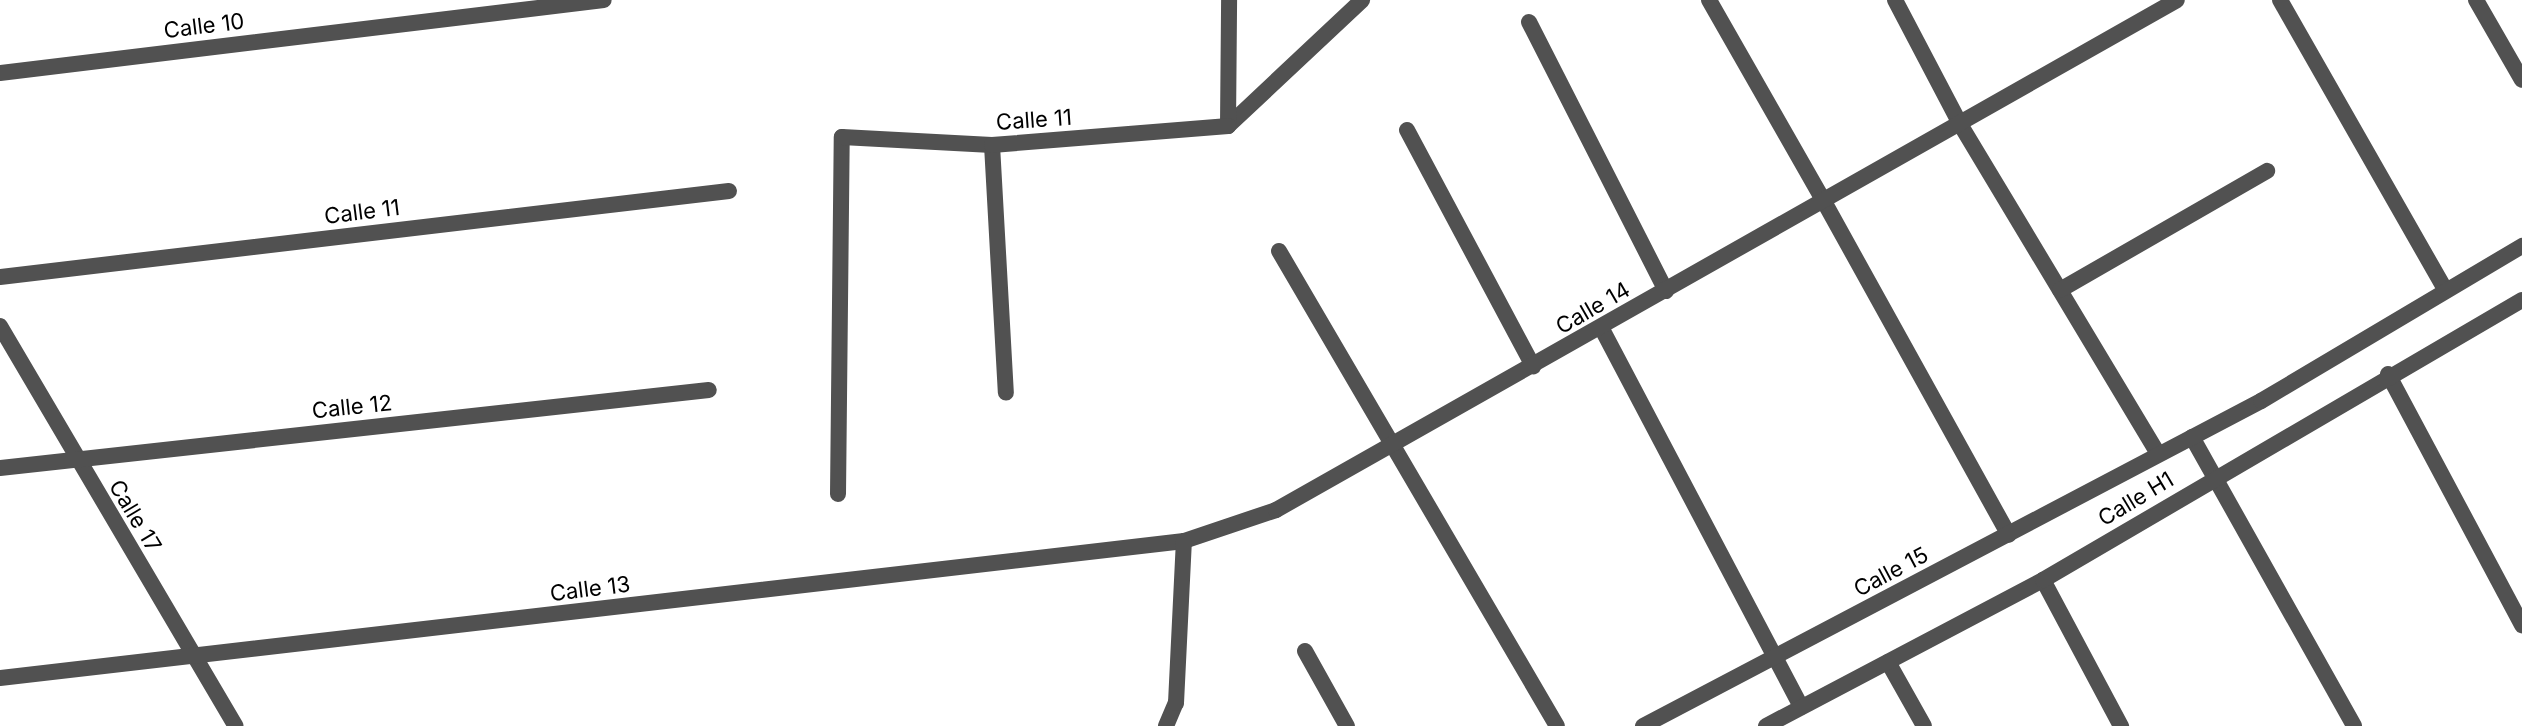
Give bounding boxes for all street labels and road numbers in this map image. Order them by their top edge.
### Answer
street label: Calle 10 [162,8,246,44]
street label: Calle 11 [995,104,1073,136]
street label: Calle 11 [323,194,401,230]
street label: Calle 14 [1551,276,1635,340]
street label: Calle 12 [311,390,393,424]
street label: Calle H1 [2093,466,2179,532]
street label: Calle 17 [103,475,167,557]
street label: Calle 15 [1849,541,1933,603]
street label: Calle 13 [548,571,632,607]

